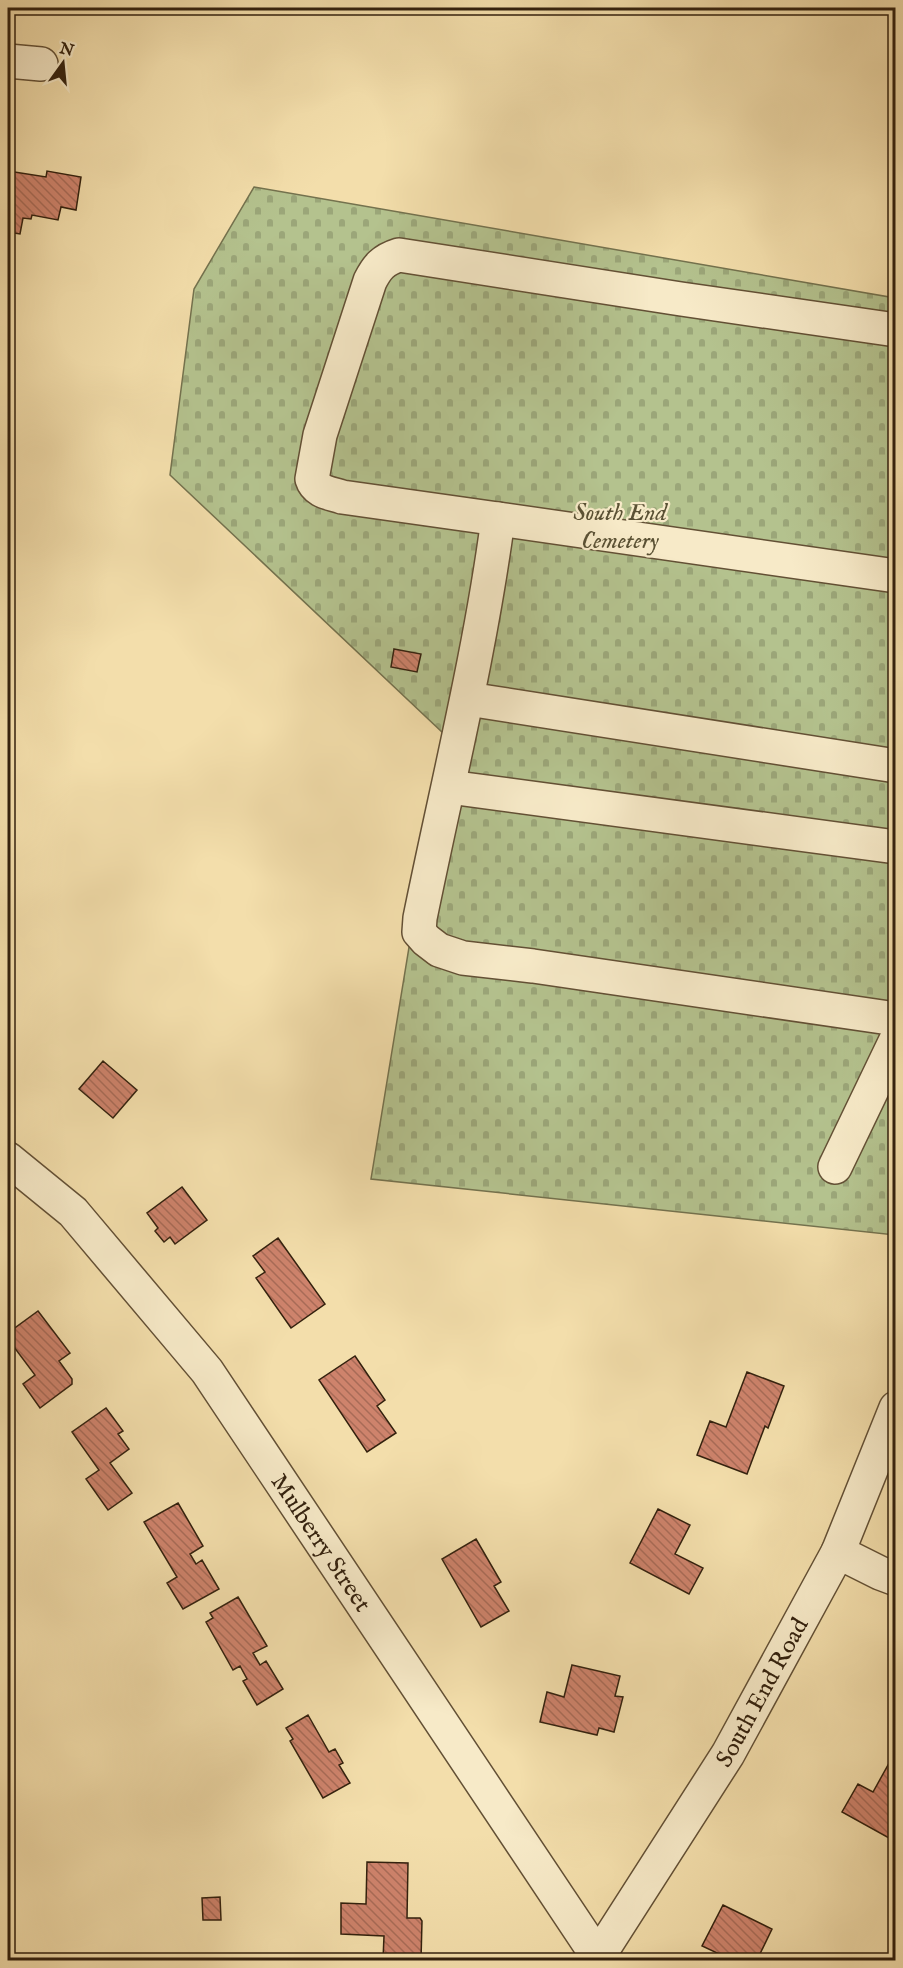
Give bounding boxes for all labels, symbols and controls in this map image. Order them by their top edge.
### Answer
north arrow [33,33,93,93]
text: N [56,39,76,62]
park label: South End Cemetery [573,498,669,557]
street label: Mulberry Street [263,1468,377,1618]
street label: South End Road [709,1613,816,1774]

